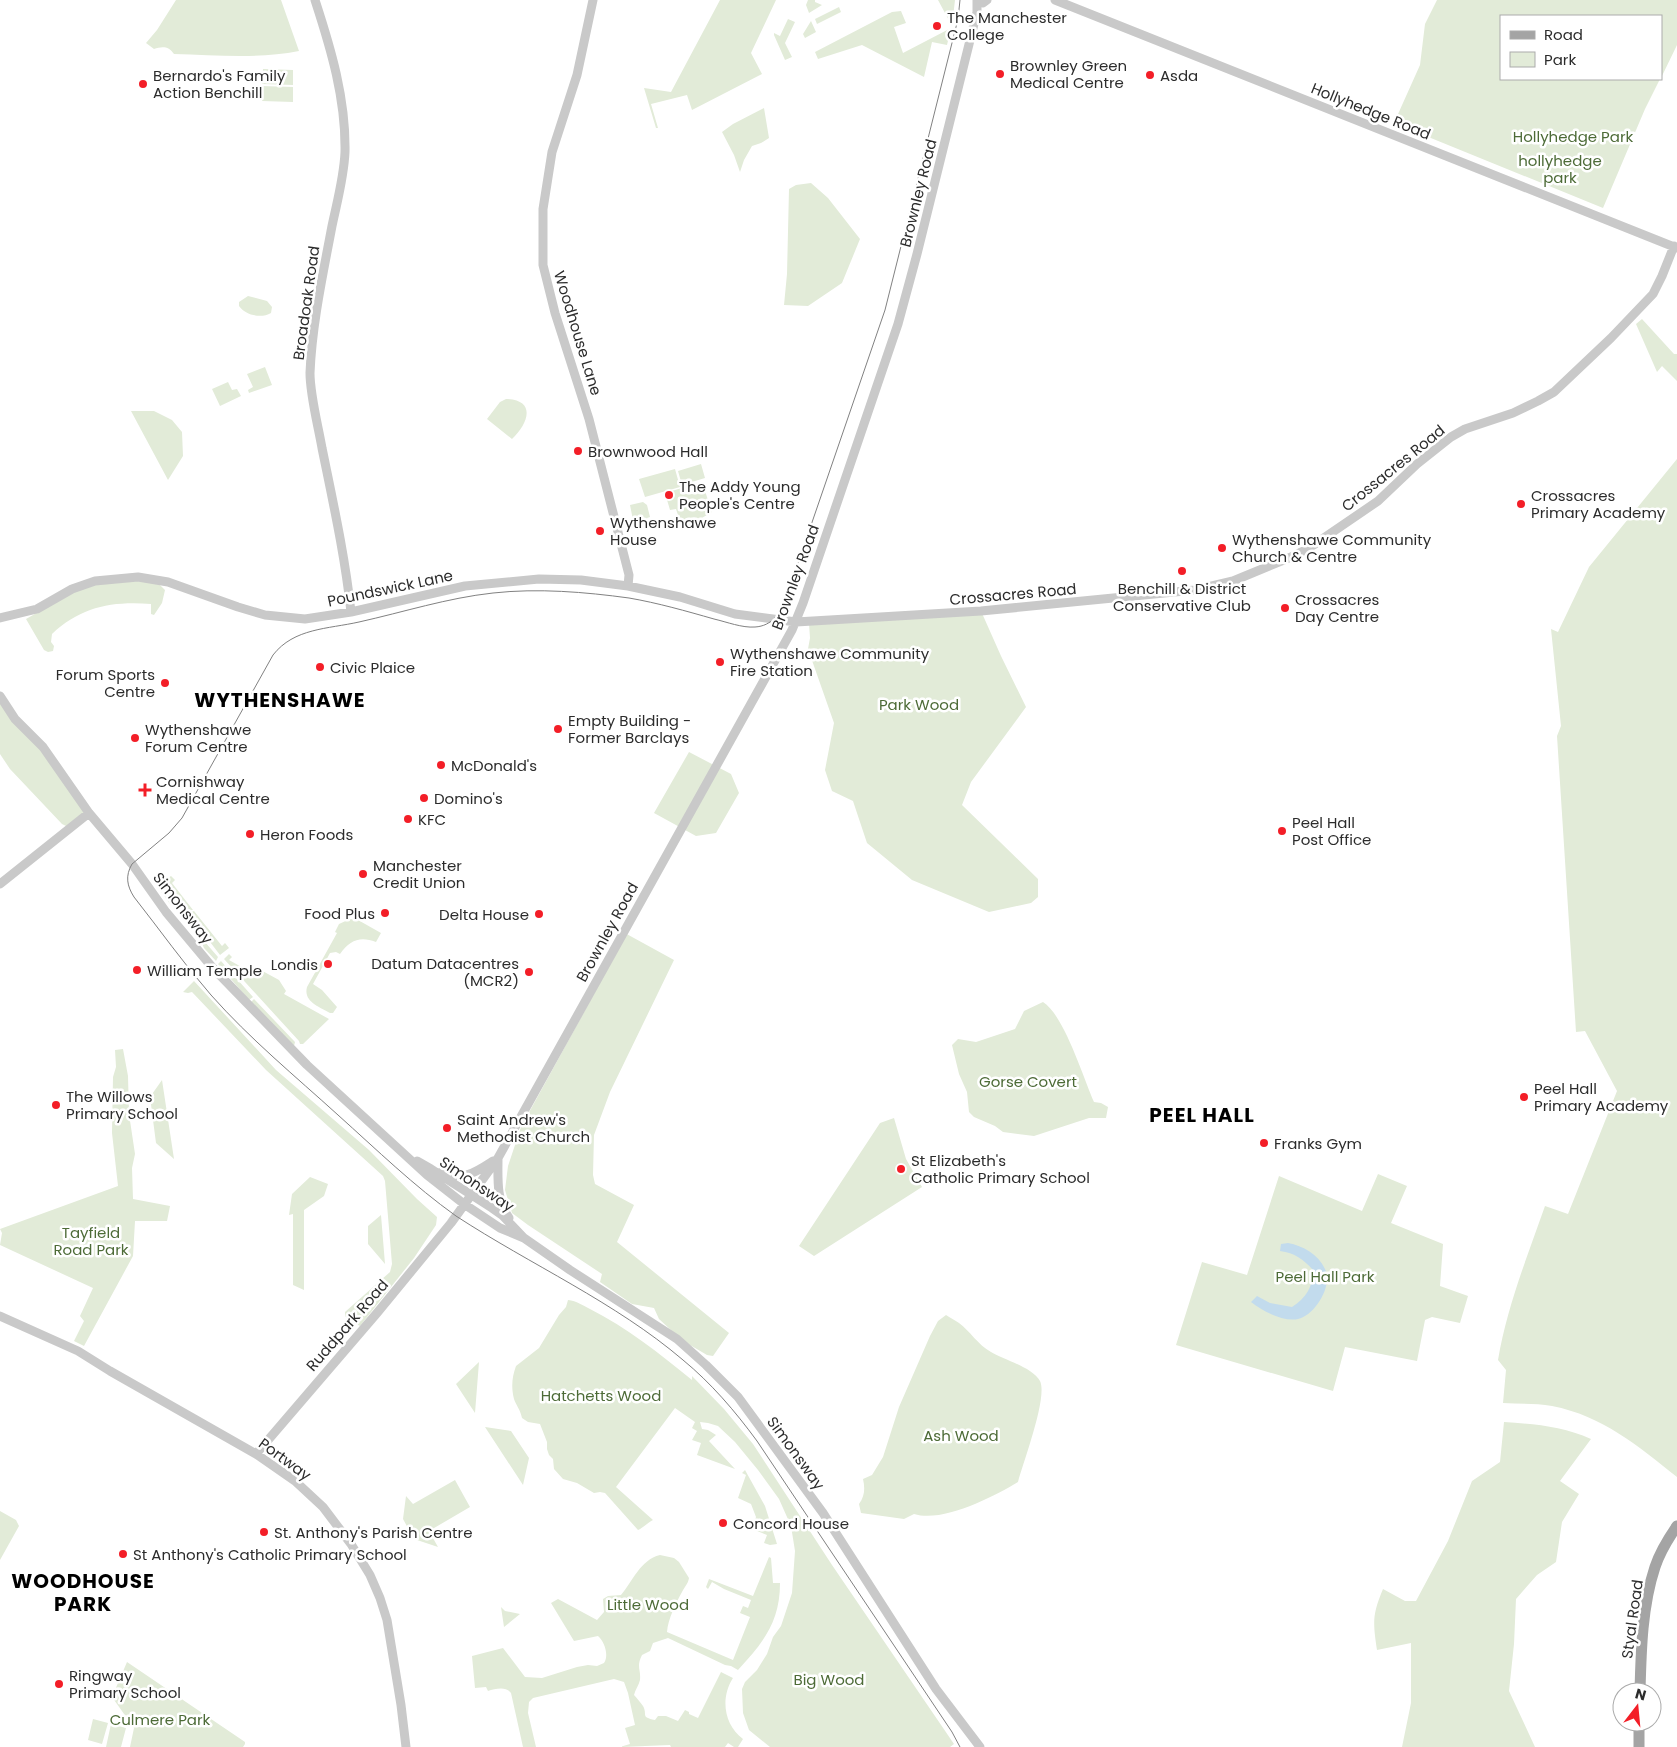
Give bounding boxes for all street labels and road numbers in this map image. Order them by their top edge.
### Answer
street label: Hollyhedge Road [1308,77,1434,145]
street label: Brownley Road [894,137,942,249]
street label: Broadoak Road [288,245,324,361]
street label: Woodhouse Lane [549,268,607,398]
street label: Crossacres Road [1337,420,1449,516]
street label: Brownley Road [766,521,824,633]
street label: Poundswick Lane [325,564,455,612]
street label: Crossacres Road [949,578,1077,610]
street label: Simonsway [148,868,218,949]
street label: Brownley Road [571,878,643,986]
street label: Simonsway [436,1151,519,1217]
street label: Ruddpark Road [301,1274,393,1376]
street label: Simonsway [762,1412,830,1494]
street label: Portway [254,1433,316,1486]
street label: Styal Road [1616,1578,1648,1660]

